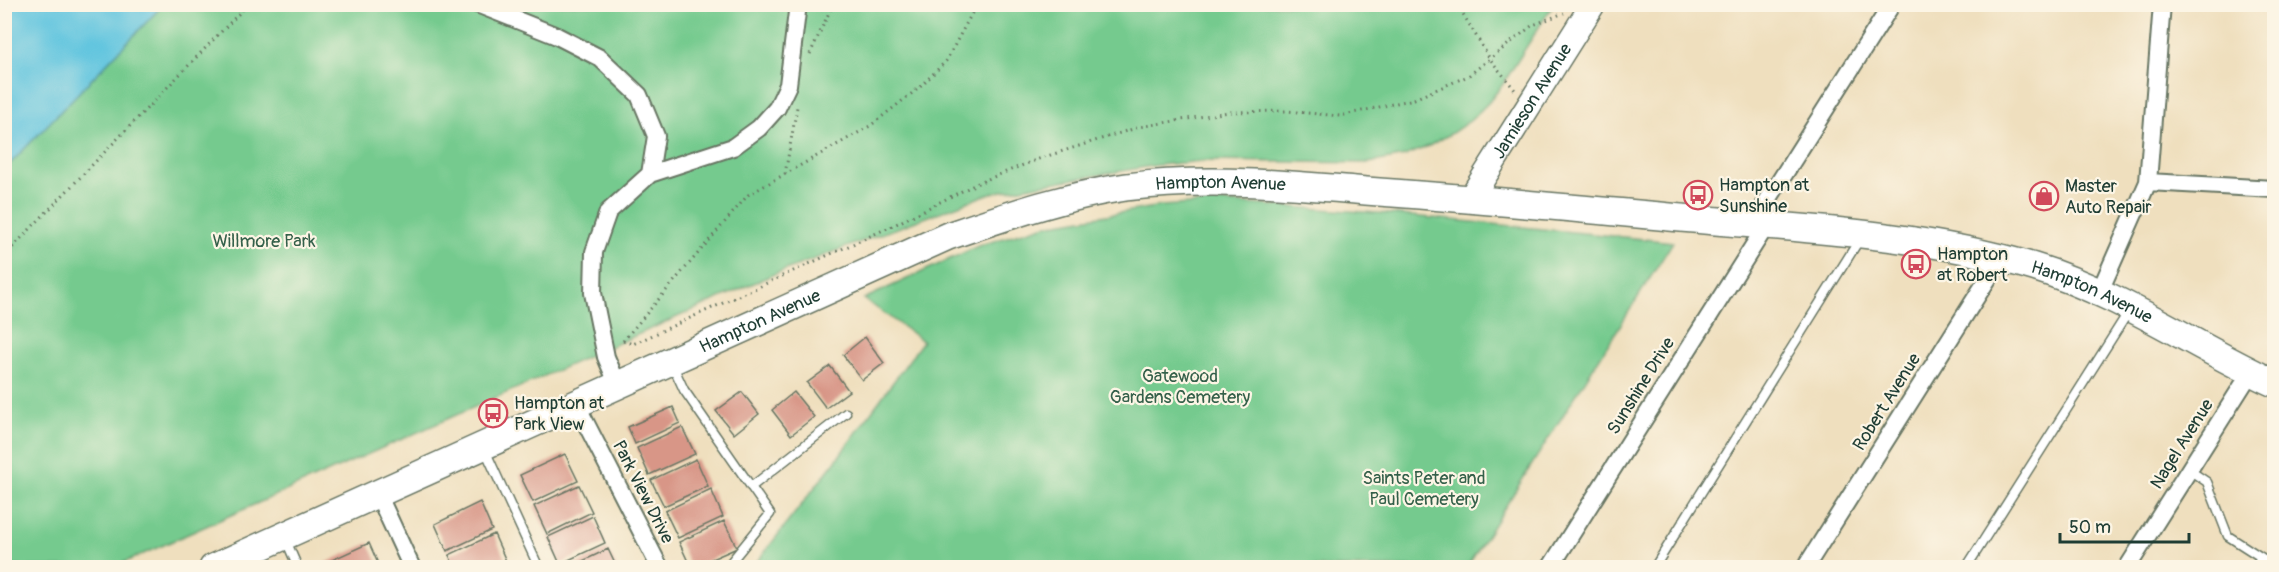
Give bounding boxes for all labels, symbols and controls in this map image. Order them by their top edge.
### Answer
street label: Jamieson Avenue [1487,39,1577,163]
street label: Hampton Avenue [1154,171,1286,196]
place label: Hampton at Sunshine [1719,174,1810,218]
place label: Master Auto Repair [2065,175,2152,219]
bus stop icon: Hampton at Sunshine [1682,179,1714,211]
shop icon: Master Auto Repair [2028,180,2060,212]
park label: Willmore Park [212,230,316,253]
place label: Hampton at Robert [1937,243,2008,287]
bus stop icon: Hampton at Robert [1900,248,1932,280]
street label: Hampton Avenue [2028,255,2157,329]
street label: Hampton Avenue [696,284,824,358]
street label: Sunshine Drive [1602,333,1680,439]
street label: Robert Avenue [1848,349,1926,455]
park label: Gatewood Gardens Cemetery [1110,365,1251,409]
place label: Hampton at Park View [514,392,605,436]
street label: Nagel Avenue [2145,395,2219,493]
bus stop icon: Hampton at Park View [477,397,509,429]
street label: Park View Drive [607,437,679,548]
park label: Saints Peter and Paul Cemetery [1362,467,1486,511]
scale bar [2060,506,2189,544]
text: 50 m [2069,516,2111,539]

